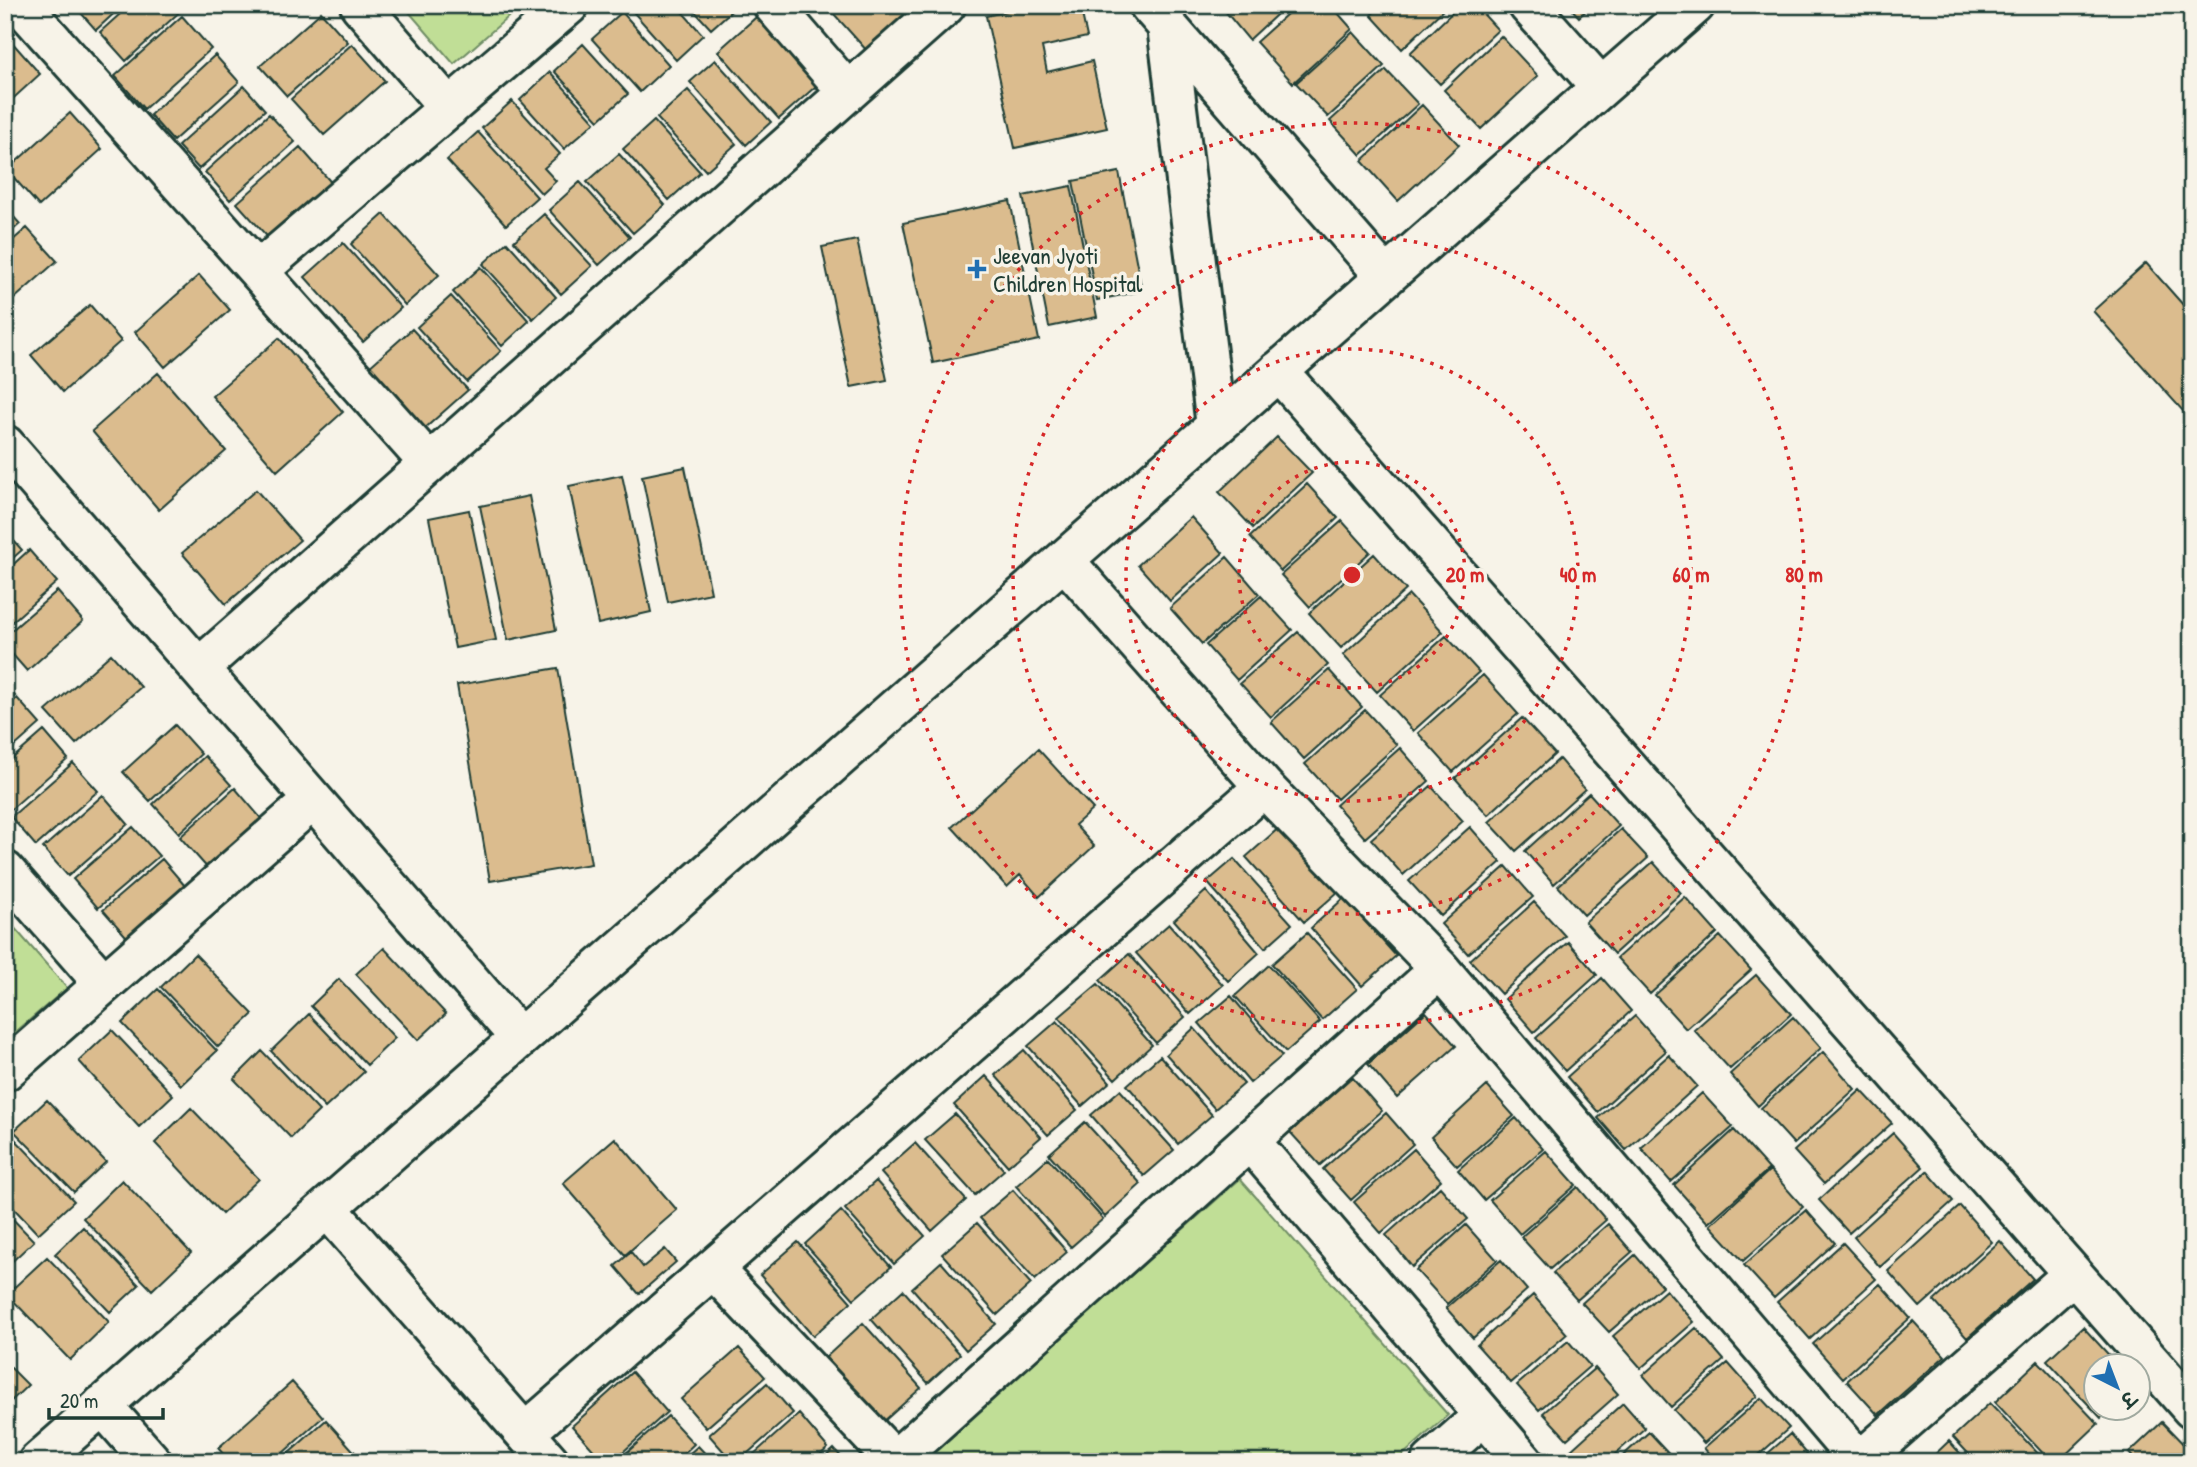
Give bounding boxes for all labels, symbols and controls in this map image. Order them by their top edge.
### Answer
place label: Jeevan Jyoti Children Hospital [993,239,1143,299]
marker: Jeevan Jyoti Children Hospital [967,259,987,279]
text: 20 m [1446,560,1484,589]
text: 40 m [1560,560,1596,589]
text: 60 m [1673,560,1709,589]
text: 80 m [1785,560,1823,589]
centre of rings [1340,563,1364,587]
north arrow [2082,1352,2152,1422]
scale bar [49,1376,163,1420]
text: उ [2113,1384,2143,1415]
text: 20 m [60,1386,98,1415]

